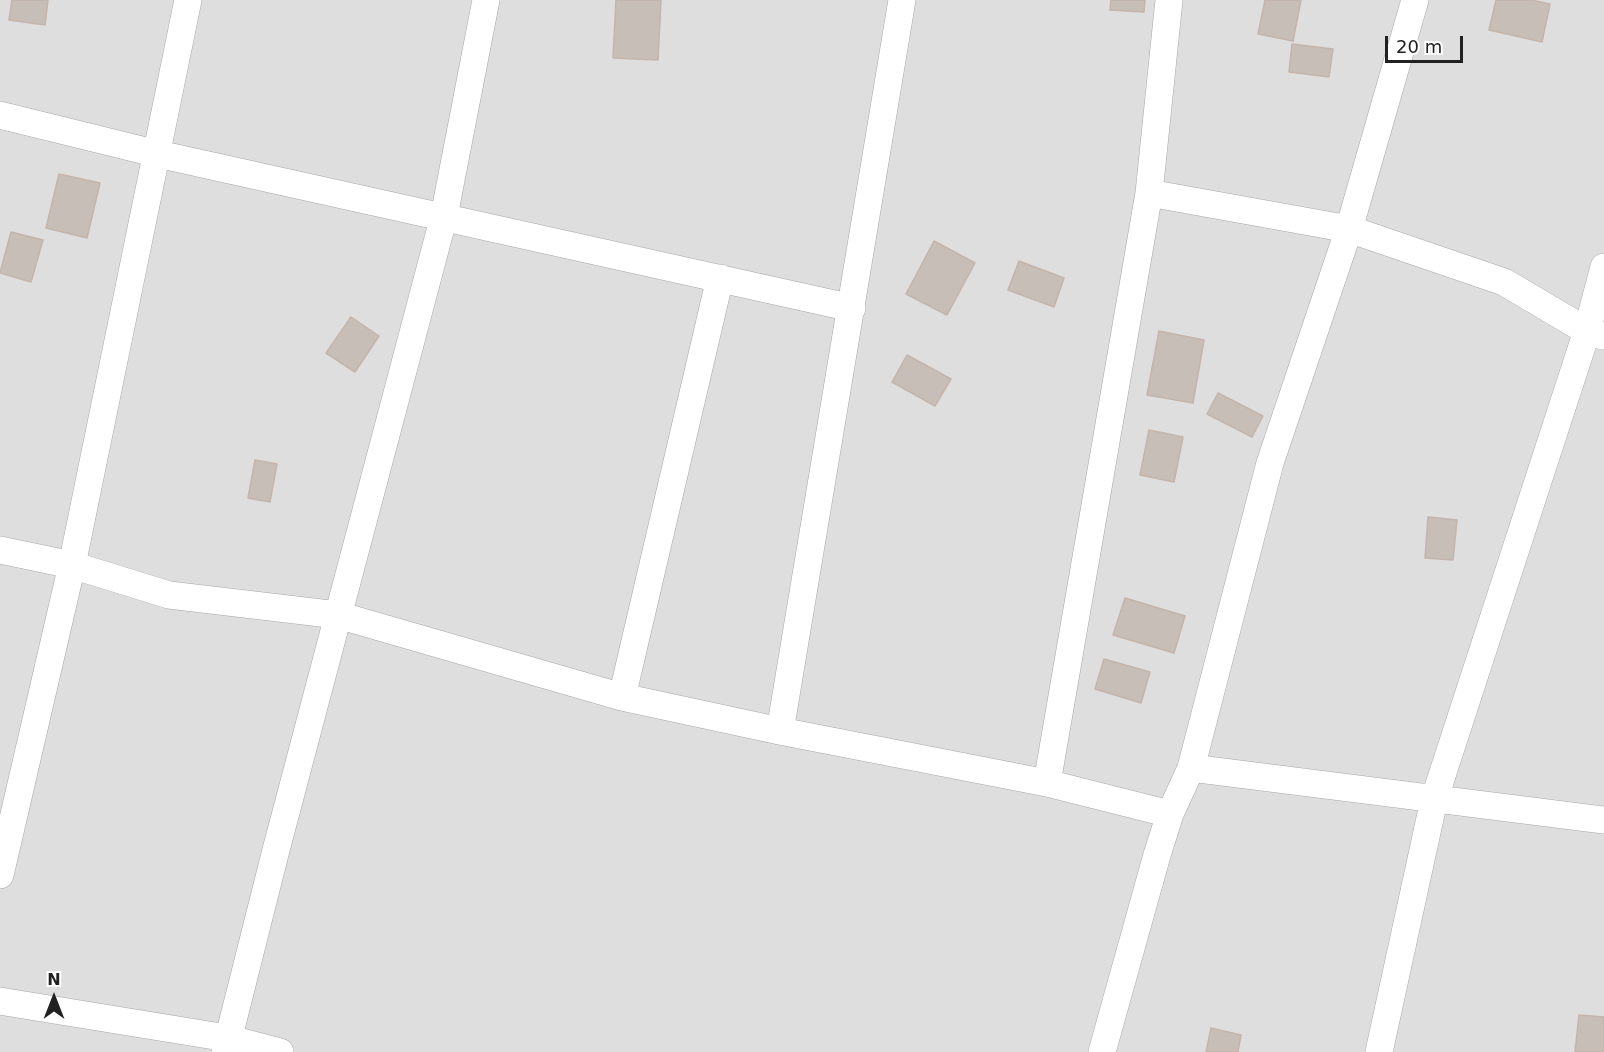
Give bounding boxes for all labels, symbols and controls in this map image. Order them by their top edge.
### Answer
scale bar [1388,24,1466,62]
text: 20 m [1396,36,1442,57]
north arrow [24,968,84,1028]
text: N [47,970,61,989]

